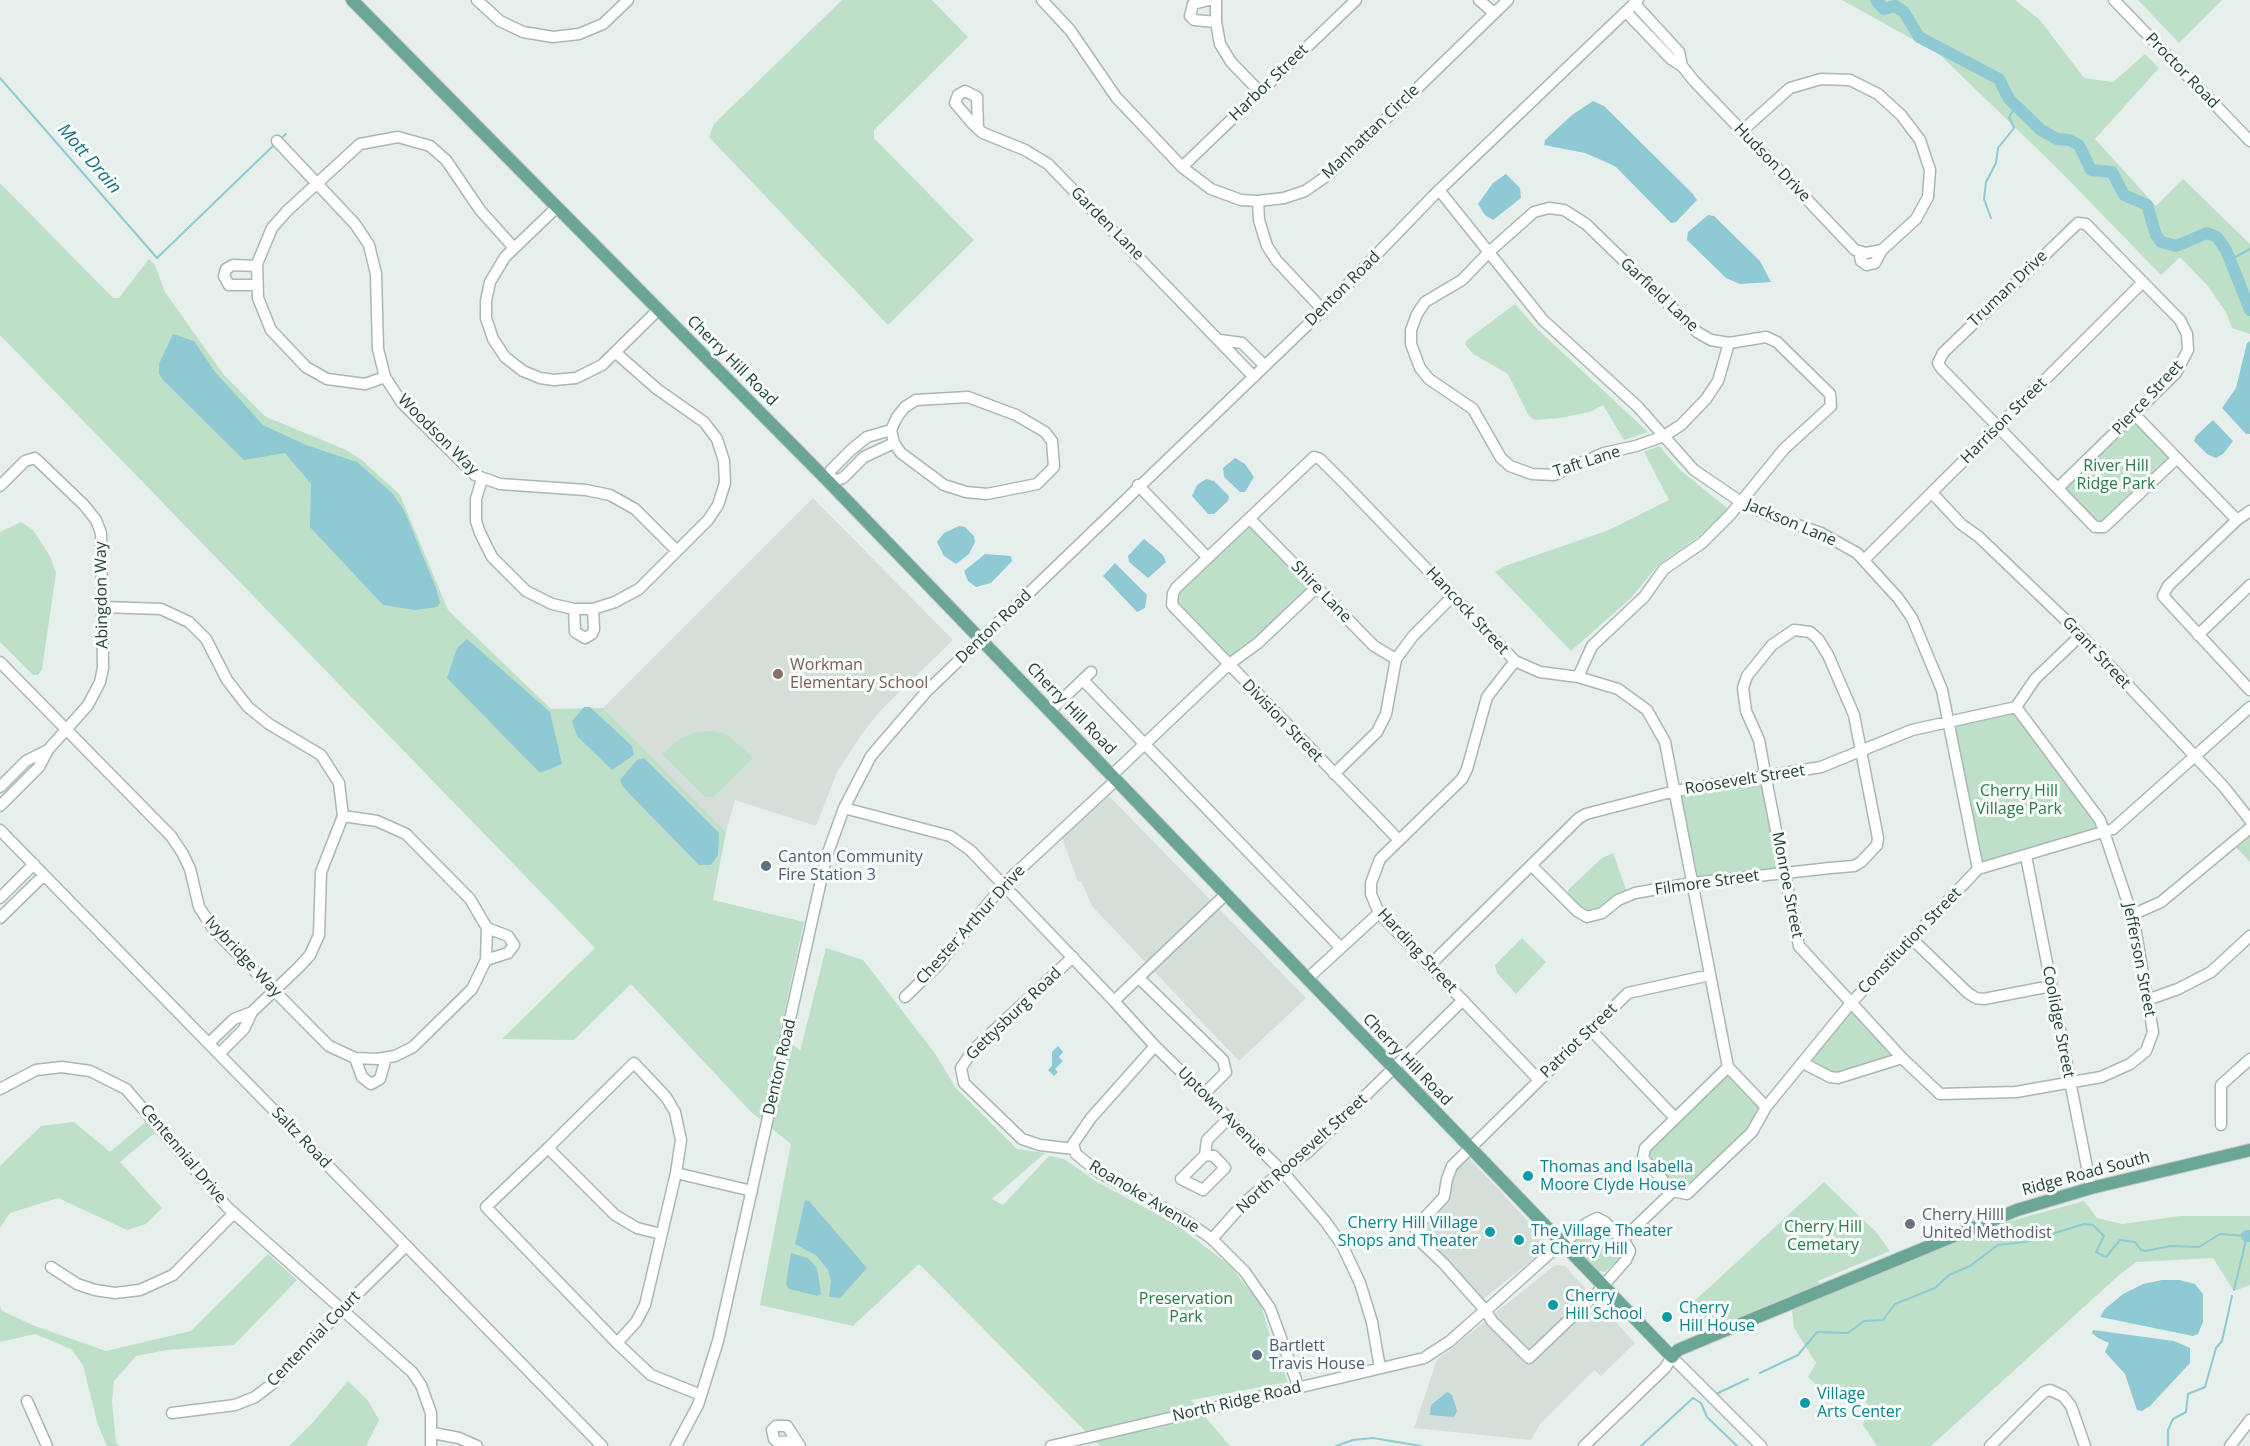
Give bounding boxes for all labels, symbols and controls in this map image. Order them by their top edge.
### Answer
street label: Proctor Road [2141,29,2223,113]
street label: Harbor Street [1226,41,1312,125]
street label: Manhattan Circle [1319,81,1423,183]
water label: Mott Drain [53,119,125,199]
street label: Hudson Drive [1730,120,1814,206]
street label: Garden Lane [1066,183,1148,265]
street label: Truman Drive [1965,247,2051,331]
street label: Denton Road [1302,248,1384,330]
street label: Garfield Lane [1616,254,1702,336]
street label: Cherry Hill Road [683,312,781,410]
street label: Pierce Street [2109,357,2187,439]
street label: Harrison Street [1957,374,2051,468]
street label: Woodson Way [393,390,483,480]
street label: Taft Lane [1551,442,1623,482]
park label: River Hill Ridge Park [2077,456,2155,494]
street label: Jackson Lane [1743,495,1839,551]
street label: Abingdon Way [91,541,113,649]
street label: Shire Lane [1287,557,1355,627]
street label: Hancock Street [1422,563,1512,659]
street label: Denton Road [952,586,1036,668]
street label: Grant Street [2058,613,2134,693]
place label: Workman Elementary School [790,655,928,693]
street label: Cherry Hill Road [1022,659,1120,759]
marker: Workman Elementary School [771,667,785,681]
street label: Division Street [1238,676,1326,766]
street label: Roosevelt Street [1684,761,1806,799]
park label: Cherry Hill Village Park [1976,781,2062,819]
street label: Monroe Street [1767,830,1807,940]
place label: Canton Community Fire Station 3 [778,847,923,885]
marker: Canton Community Fire Station 3 [759,859,773,873]
street label: Chester Arthur Drive [912,861,1030,989]
street label: Filmore Street [1654,866,1760,900]
street label: Constitution Street [1854,884,1966,998]
street label: Jefferson Street [2119,901,2159,1019]
street label: Harding Street [1373,905,1461,997]
street label: Ivybridge Way [200,912,286,1002]
street label: Gettysburg Road [962,964,1066,1064]
street label: Coolidge Street [2038,964,2078,1080]
street label: Patriot Street [1537,1000,1621,1082]
street label: Cherry Hill Road [1358,1010,1456,1110]
street label: Denton Road [760,1017,800,1117]
street label: Uptown Avenue [1173,1063,1271,1161]
street label: North Roosevelt Street [1233,1090,1371,1218]
street label: Centennial Drive [136,1101,230,1207]
street label: Saltz Road [267,1104,335,1172]
street label: Ridge Road South [2020,1148,2152,1200]
street label: Roanoke Avenue [1085,1157,1203,1237]
place label: Thomas and Isabella Moore Clyde House [1540,1157,1693,1195]
marker: Thomas and Isabella Moore Clyde House [1521,1169,1535,1183]
place label: Cherry Hilll United Methodist [1922,1205,2052,1243]
place label: Cherry Hill Village Shops and Theater [1338,1213,1478,1251]
park label: Cherry Hill Cemetary [1784,1217,1862,1255]
marker: Cherry Hilll United Methodist [1903,1217,1917,1231]
place label: The Village Theater at Cherry Hill [1531,1221,1673,1259]
marker: Cherry Hill Village Shops and Theater [1483,1225,1497,1239]
marker: The Village Theater at Cherry Hill [1512,1233,1526,1247]
place label: Cherry Hill School [1565,1286,1643,1324]
street label: Centennial Court [263,1287,365,1391]
park label: Preservation Park [1139,1289,1233,1327]
marker: Cherry Hill School [1546,1298,1560,1312]
place label: Cherry Hill House [1679,1298,1755,1336]
marker: Cherry Hill House [1660,1310,1674,1324]
place label: Bartlett Travis House [1269,1336,1365,1374]
marker: Bartlett Travis House [1250,1348,1264,1362]
street label: North Ridge Road [1171,1378,1303,1426]
place label: Village Arts Center [1817,1384,1901,1422]
marker: Village Arts Center [1798,1396,1812,1410]

